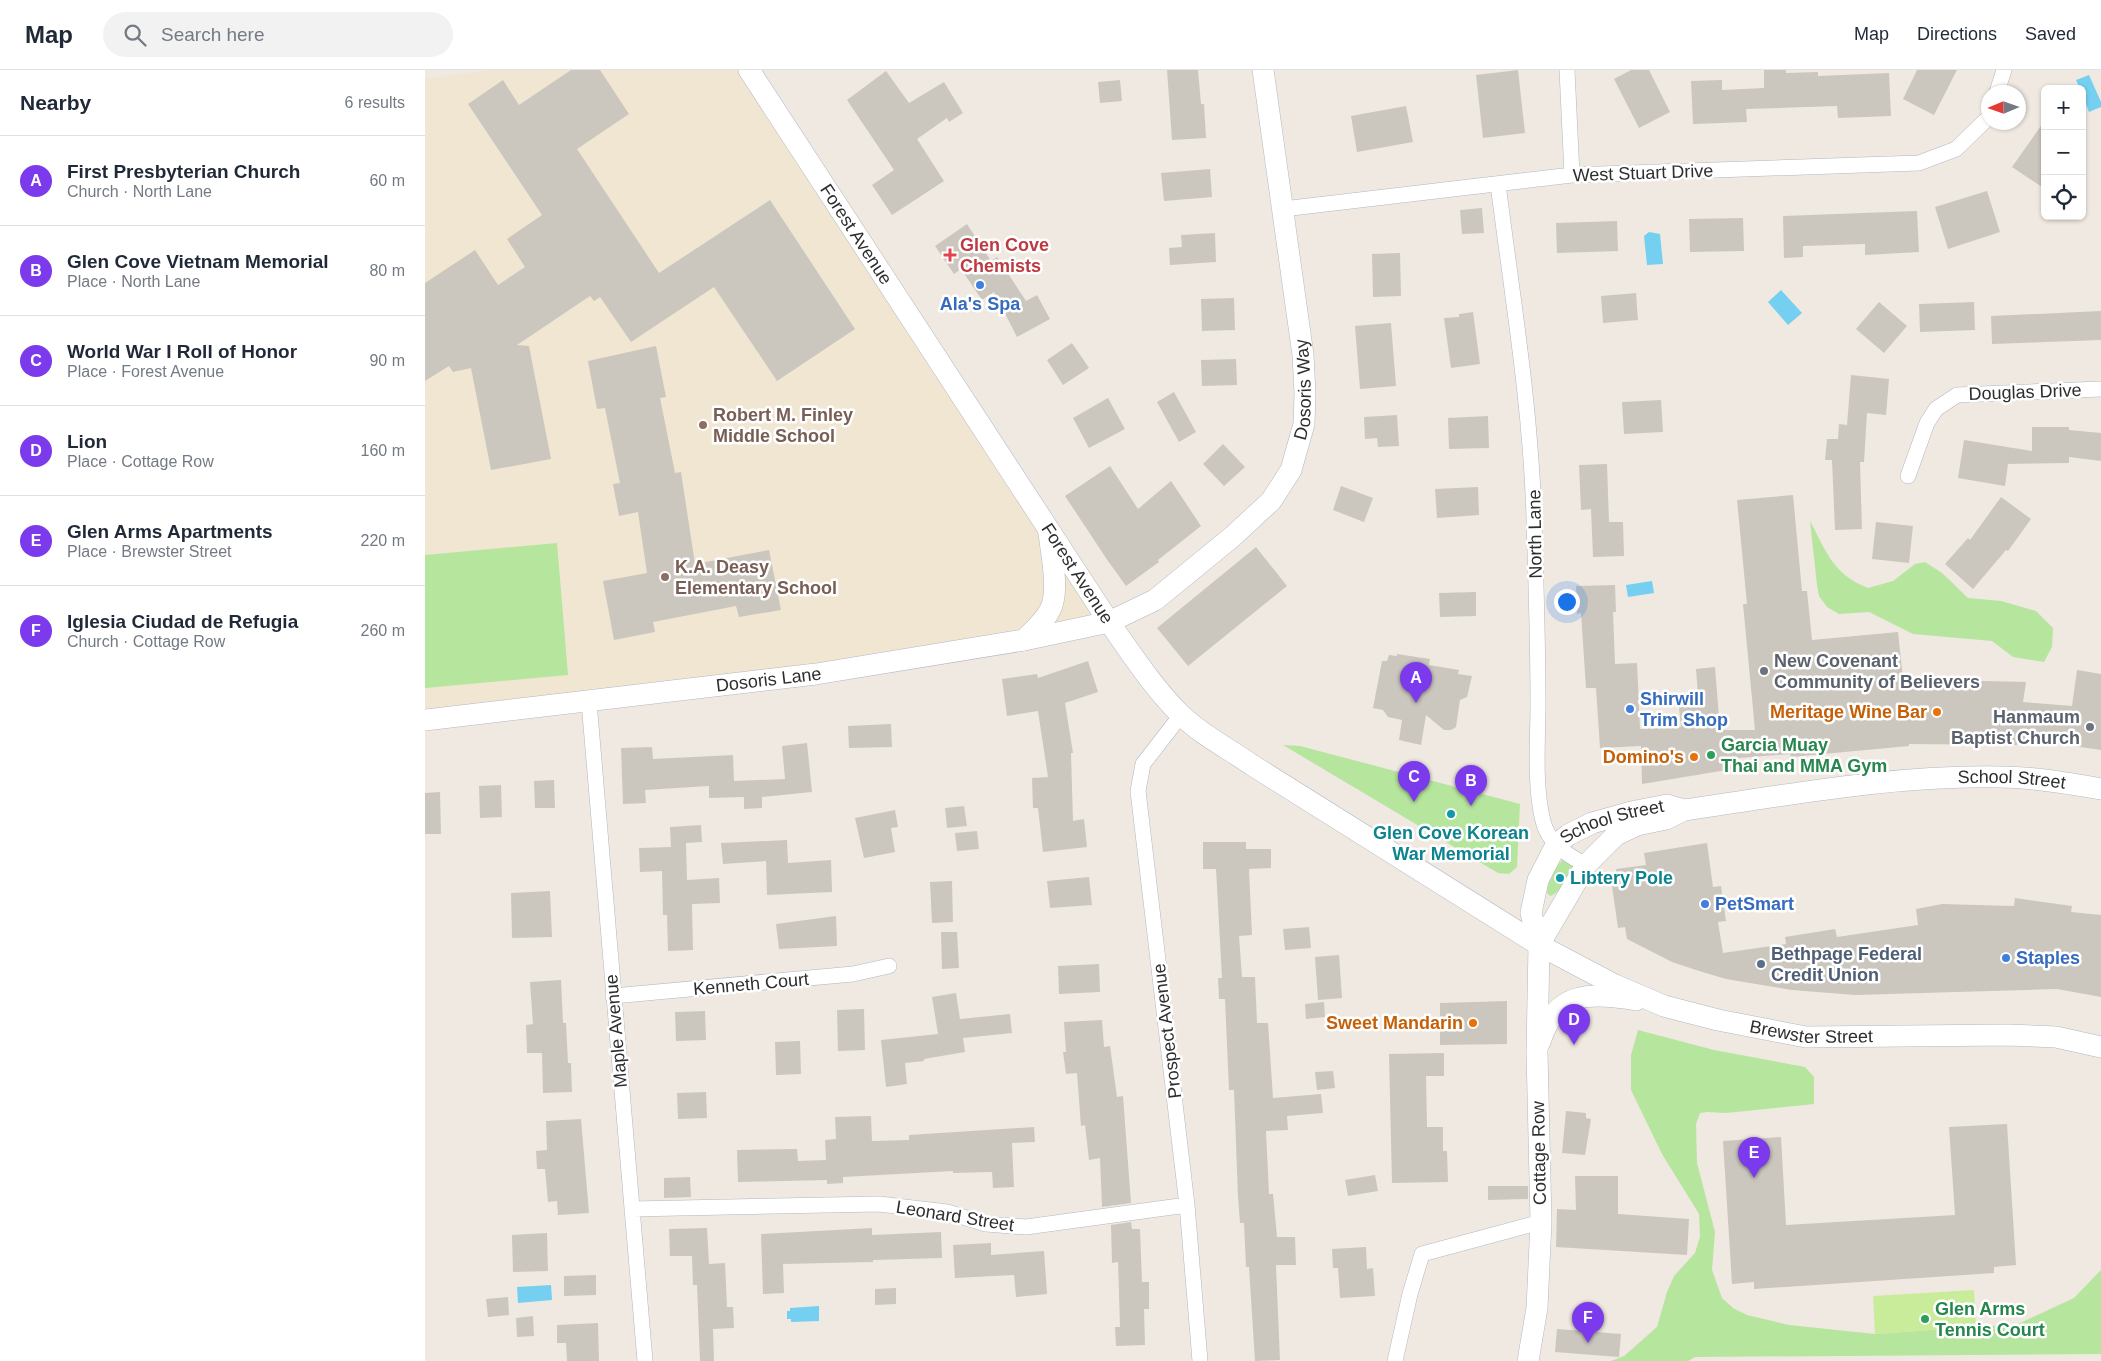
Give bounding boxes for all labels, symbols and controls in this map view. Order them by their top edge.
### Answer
search box [103,12,453,57]
text: Map [25,21,73,48]
icon: search [121,21,149,49]
text: Search here [161,24,265,45]
text: Map [1854,24,1889,44]
text: Directions [1917,24,1997,44]
text: Saved [2025,24,2076,44]
north arrow [1981,85,2026,130]
map controls [2041,85,2086,220]
button: + [2041,85,2086,130]
text: Nearby [20,91,91,114]
text: 6 results [345,94,405,111]
button: − [2041,130,2086,175]
text: First Presbyterian Church [67,161,300,182]
street label: West Stuart Drive [1572,161,1714,185]
text: A [30,172,42,189]
text: 60 m [369,172,405,189]
button: locate [2041,175,2086,220]
street label: Forest Avenue [816,180,896,288]
text: Church · North Lane [67,183,212,200]
place label: Glen Cove Chemists [960,235,1049,276]
marker: Glen Cove Chemists [944,249,956,261]
text: Glen Cove Vietnam Memorial [67,251,329,272]
text: B [30,262,42,279]
text: 80 m [369,262,405,279]
text: Place · North Lane [67,273,200,290]
marker: Ala's Spa [974,279,986,291]
place label: Ala's Spa [940,294,1021,314]
street label: Dosoris Way [1290,338,1315,442]
text: World War I Roll of Honor [67,341,297,362]
text: C [30,352,42,369]
text: 90 m [369,352,405,369]
text: Place · Forest Avenue [67,363,224,380]
street label: Douglas Drive [1968,380,2082,404]
place label: Robert M. Finley Middle School [713,405,853,446]
marker: Robert M. Finley Middle School [697,419,709,431]
text: Lion [67,431,107,452]
text: D [30,442,42,459]
text: 160 m [361,442,405,459]
text: Place · Cottage Row [67,453,214,470]
street label: North Lane [1524,489,1546,579]
street label: Forest Avenue [1037,519,1117,627]
text: Glen Arms Apartments [67,521,273,542]
text: E [31,532,41,549]
text: 220 m [361,532,405,549]
text: Place · Brewster Street [67,543,232,560]
place label: K.A. Deasy Elementary School [675,557,837,598]
marker: K.A. Deasy Elementary School [659,571,671,583]
your location [1554,589,1580,615]
text: Iglesia Ciudad de Refugia [67,611,298,632]
text: F [31,622,41,639]
text: 260 m [361,622,405,639]
text: Church · Cottage Row [67,633,225,650]
place label: New Covenant Community of Believers [1774,651,1980,692]
pin: A [1400,662,1432,703]
street label: Dosoris Lane [715,663,823,696]
marker: New Covenant Community of Believers [1758,665,1770,677]
place label: Shirwill Trim Shop [1640,689,1728,730]
place label: Meritage Wine Bar [1770,702,1927,722]
marker: Shirwill Trim Shop [1624,703,1636,715]
marker: Meritage Wine Bar [1931,706,1943,718]
place label: Hanmaum Baptist Church [1951,707,2080,748]
marker: Hanmaum Baptist Church [2084,721,2096,733]
place label: Garcia Muay Thai and MMA Gym [1721,735,1887,776]
place label: Domino's [1603,747,1684,767]
marker: Garcia Muay Thai and MMA Gym [1705,749,1717,761]
marker: Domino's [1688,751,1700,763]
pin: C [1398,761,1430,802]
pin: B [1455,765,1487,806]
street label: School Street [1957,767,2067,793]
street label: School Street [1556,796,1665,848]
marker: Glen Cove Korean War Memorial [1445,808,1457,820]
place label: Glen Cove Korean War Memorial [1373,823,1529,864]
place label: Libtery Pole [1570,868,1673,888]
marker: Libtery Pole [1554,872,1566,884]
place label: PetSmart [1715,894,1794,914]
marker: PetSmart [1699,898,1711,910]
place label: Bethpage Federal Credit Union [1771,944,1922,985]
place label: Staples [2016,948,2080,968]
marker: Staples [2000,952,2012,964]
marker: Bethpage Federal Credit Union [1755,958,1767,970]
street label: Prospect Avenue [1149,962,1185,1100]
street label: Kenneth Court [692,969,810,999]
street label: Maple Avenue [601,973,631,1089]
pin: D [1558,1004,1590,1045]
place label: Sweet Mandarin [1326,1013,1463,1033]
street label: Brewster Street [1748,1016,1873,1047]
marker: Sweet Mandarin [1467,1017,1479,1029]
street label: Cottage Row [1528,1100,1550,1205]
pin: E [1738,1137,1770,1178]
street label: Leonard Street [895,1197,1015,1235]
place label: Glen Arms Tennis Court [1935,1299,2045,1340]
pin: F [1572,1302,1604,1343]
marker: Glen Arms Tennis Court [1919,1313,1931,1325]

